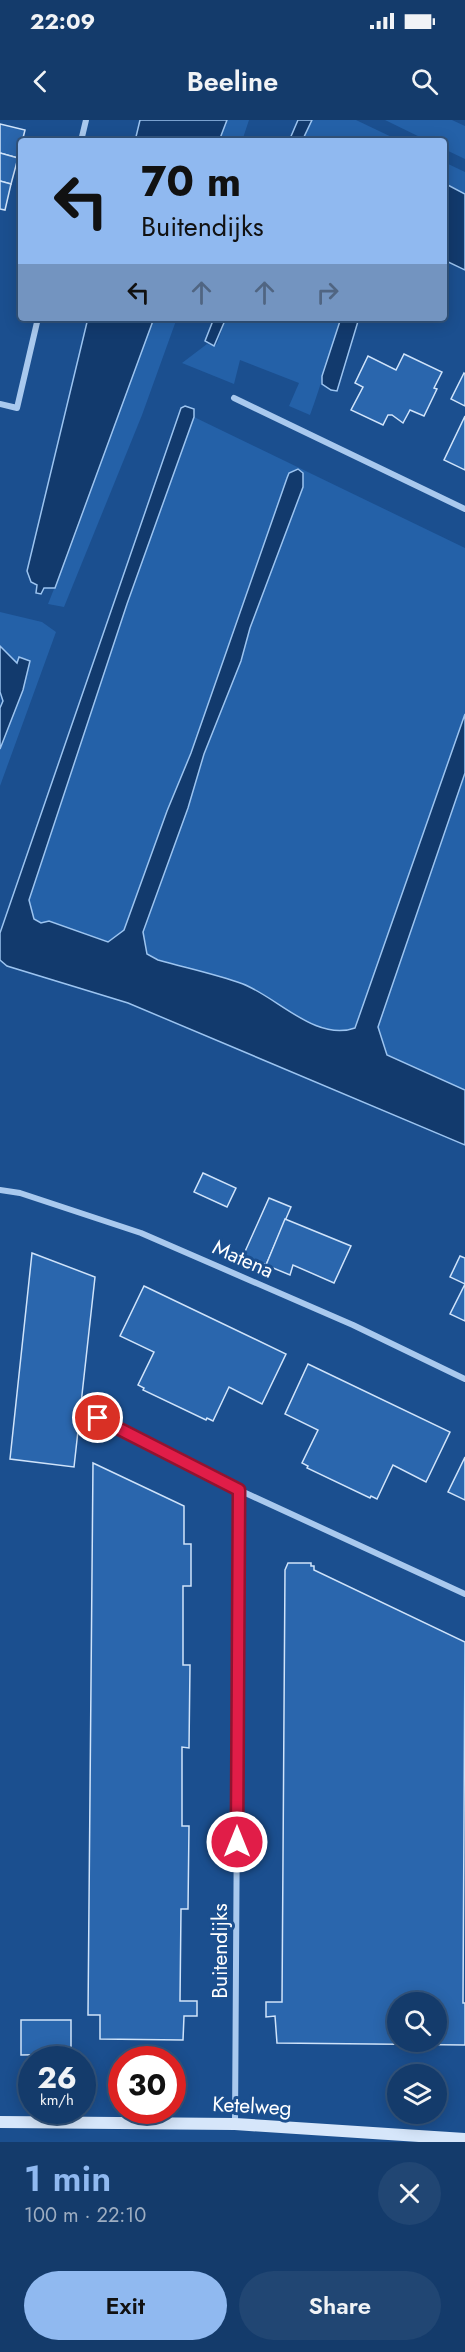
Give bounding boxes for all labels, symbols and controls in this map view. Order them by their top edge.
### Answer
text: 22:09 [30,5,95,37]
text: Beeline [187,62,278,101]
icon: back [24,65,57,98]
icon: search [408,65,441,98]
text: 70 m [141,151,241,212]
icon: left [42,162,120,240]
text: Buitendijks [141,207,264,246]
icon: left [122,276,155,309]
icon: ahead [185,276,218,309]
icon: ahead [248,276,281,309]
icon: right [311,276,344,309]
street label: Matena [208,1232,278,1286]
pin [72,1392,123,1443]
icon: arrive [81,1401,114,1434]
position arrow [205,1810,269,1874]
street label: Buitendijks [205,1903,235,1999]
map controls [387,1992,447,2124]
button: search [387,1992,447,2052]
speed limit sign: 30 [108,2046,186,2124]
text: 26 [37,2056,77,2099]
button: layers [387,2064,447,2124]
text: km/h [40,2089,74,2111]
street label: Ketelweg [212,2089,292,2123]
text: 1 min [24,2152,111,2204]
button: close [378,2162,441,2225]
text: 100 m · 22:10 [24,2201,146,2230]
button: Exit [24,2271,227,2340]
button: Share [239,2271,441,2340]

